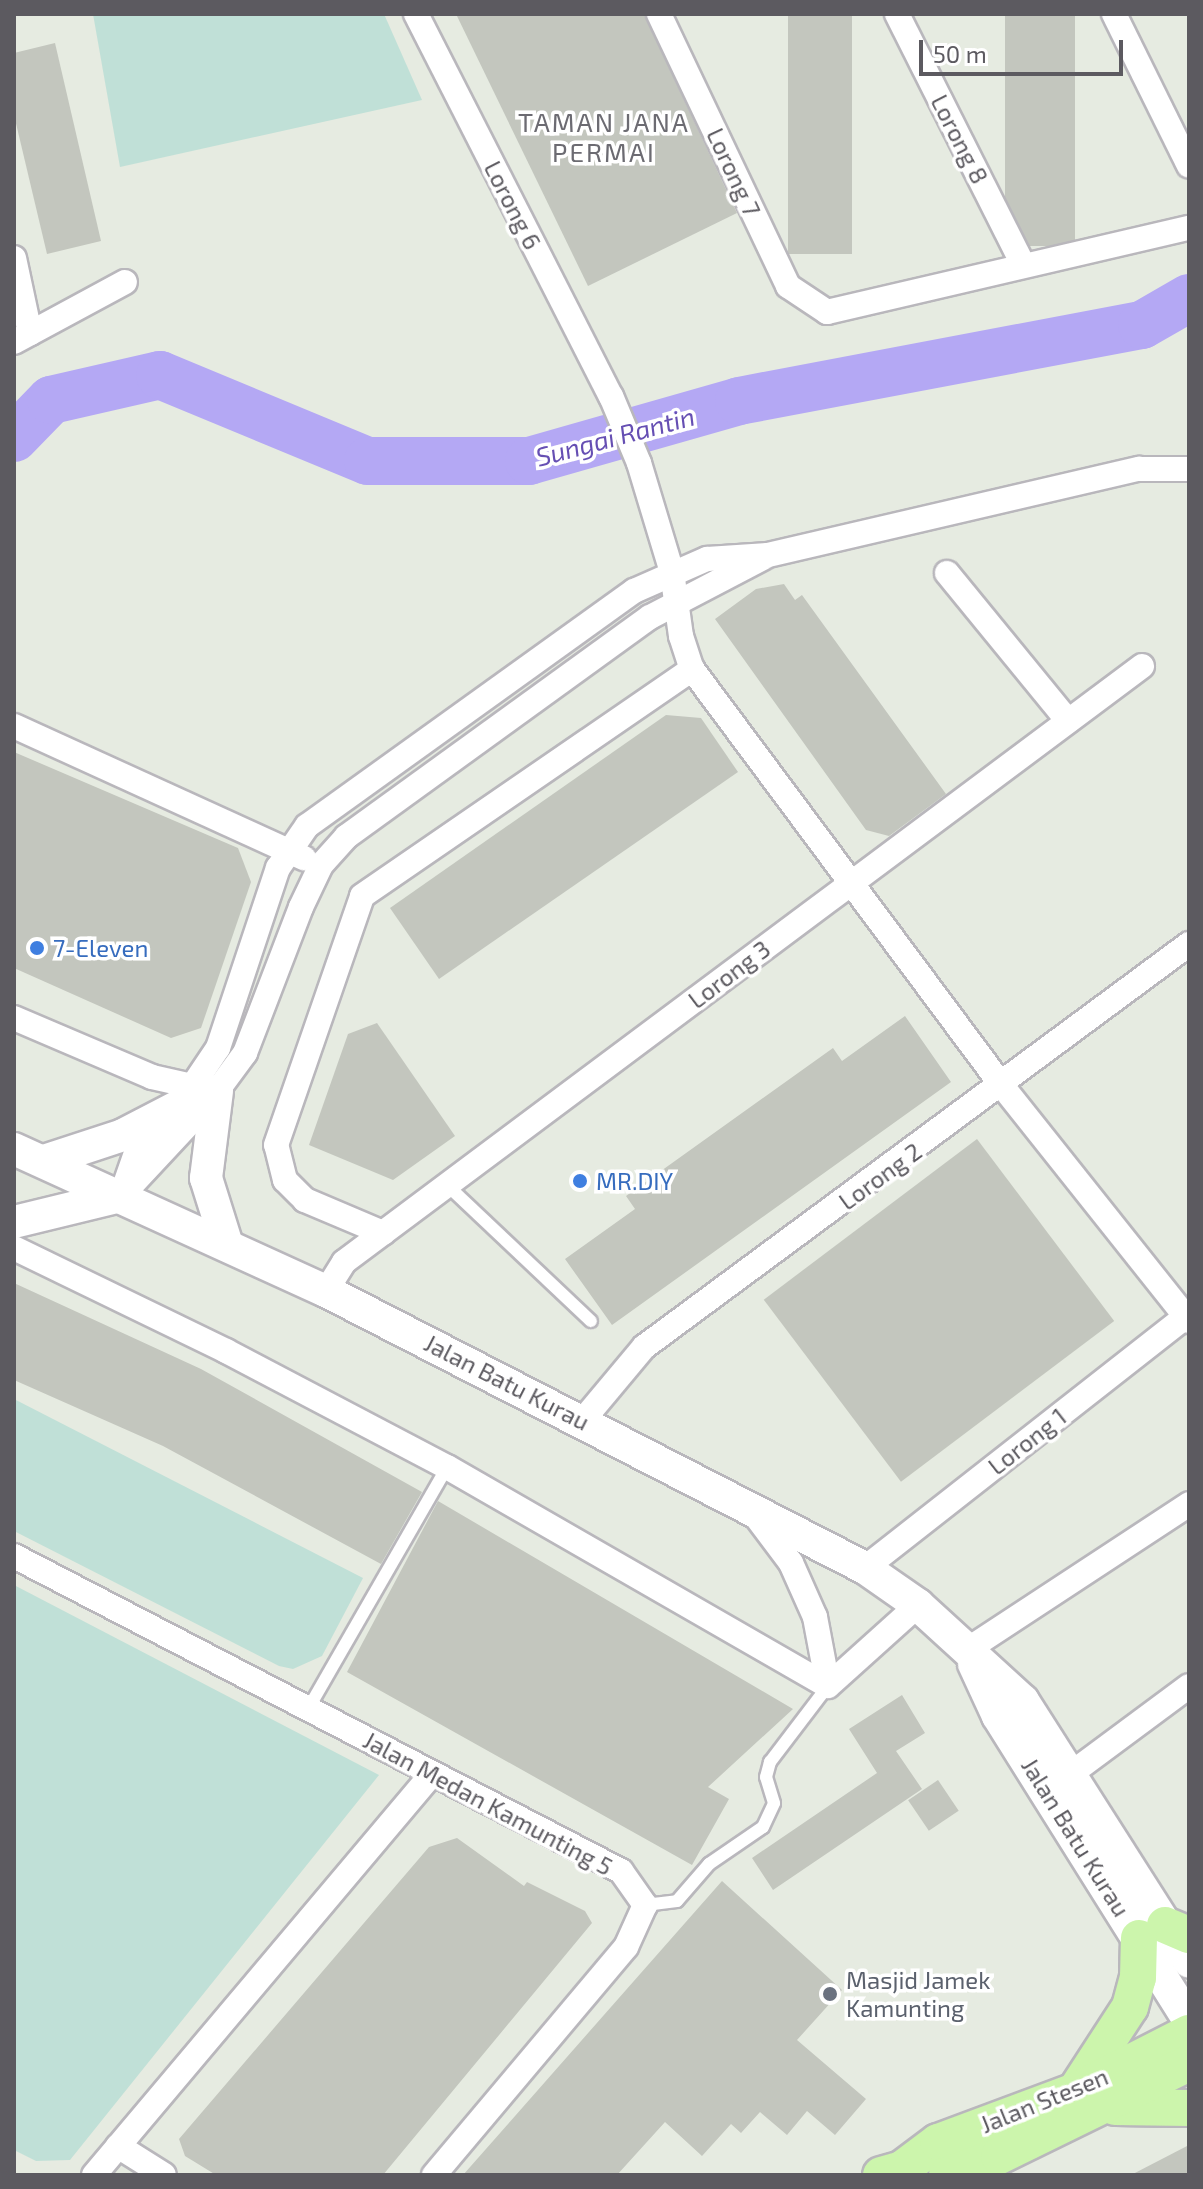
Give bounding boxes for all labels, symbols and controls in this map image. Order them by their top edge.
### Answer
scale bar [923,24,1127,74]
text: 50 m [933,39,987,68]
street label: Lorong 8 [925,90,995,188]
district label: TAMAN JANA PERMAI [518,106,690,168]
street label: Lorong 7 [701,123,767,221]
street label: Lorong 6 [479,156,547,254]
water label: Sungai Rantin [532,400,698,472]
place label: 7-Eleven [53,934,148,962]
street label: Lorong 3 [682,934,776,1014]
marker: 7-Eleven [28,939,46,957]
street label: Lorong 2 [833,1136,927,1216]
place label: MR.DIY [596,1167,673,1195]
marker: MR.DIY [571,1172,589,1190]
street label: Jalan Batu Kurau [420,1328,594,1436]
street label: Lorong 1 [982,1402,1072,1480]
street label: Jalan Medan Kamunting 5 [359,1725,617,1881]
street label: Jalan Batu Kurau [1016,1752,1136,1922]
place label: Masjid Jamek Kamunting [846,1966,991,2022]
marker: Masjid Jamek Kamunting [821,1985,839,2003]
street label: Jalan Stesen [976,2061,1112,2139]

